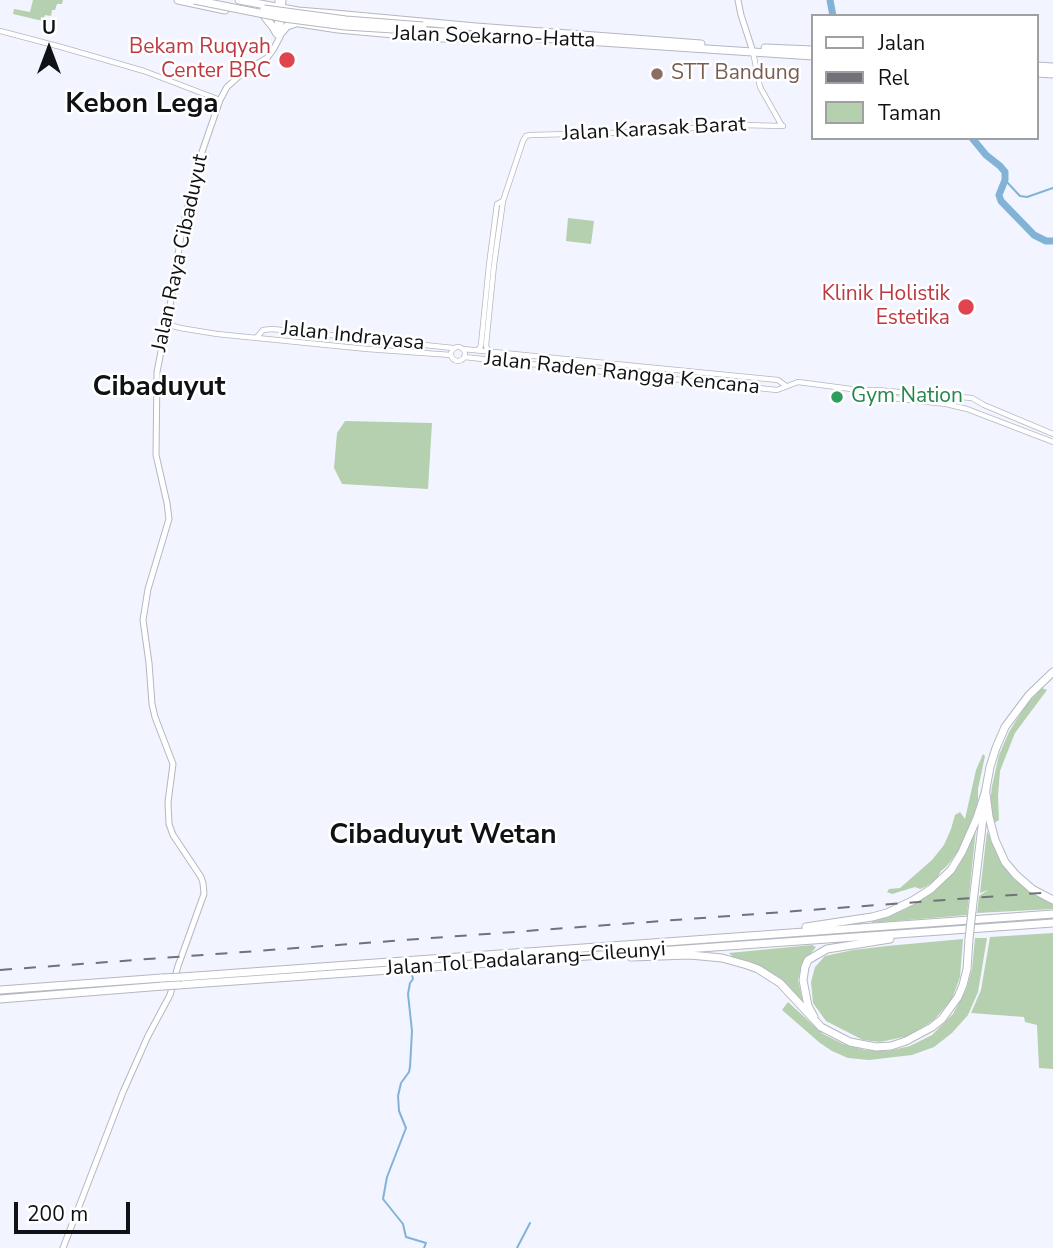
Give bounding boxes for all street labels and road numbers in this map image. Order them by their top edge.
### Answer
street label: Jalan Soekarno-Hatta [392,22,596,54]
street label: Jalan Karasak Barat [562,113,746,147]
street label: Jalan Raya Cibaduyut [148,152,214,354]
street label: Jalan Indrayasa [280,317,426,357]
street label: Jalan Raden Rangga Kencana [483,347,761,401]
street label: Jalan Tol Padalarang–Cileunyi [385,938,667,982]

